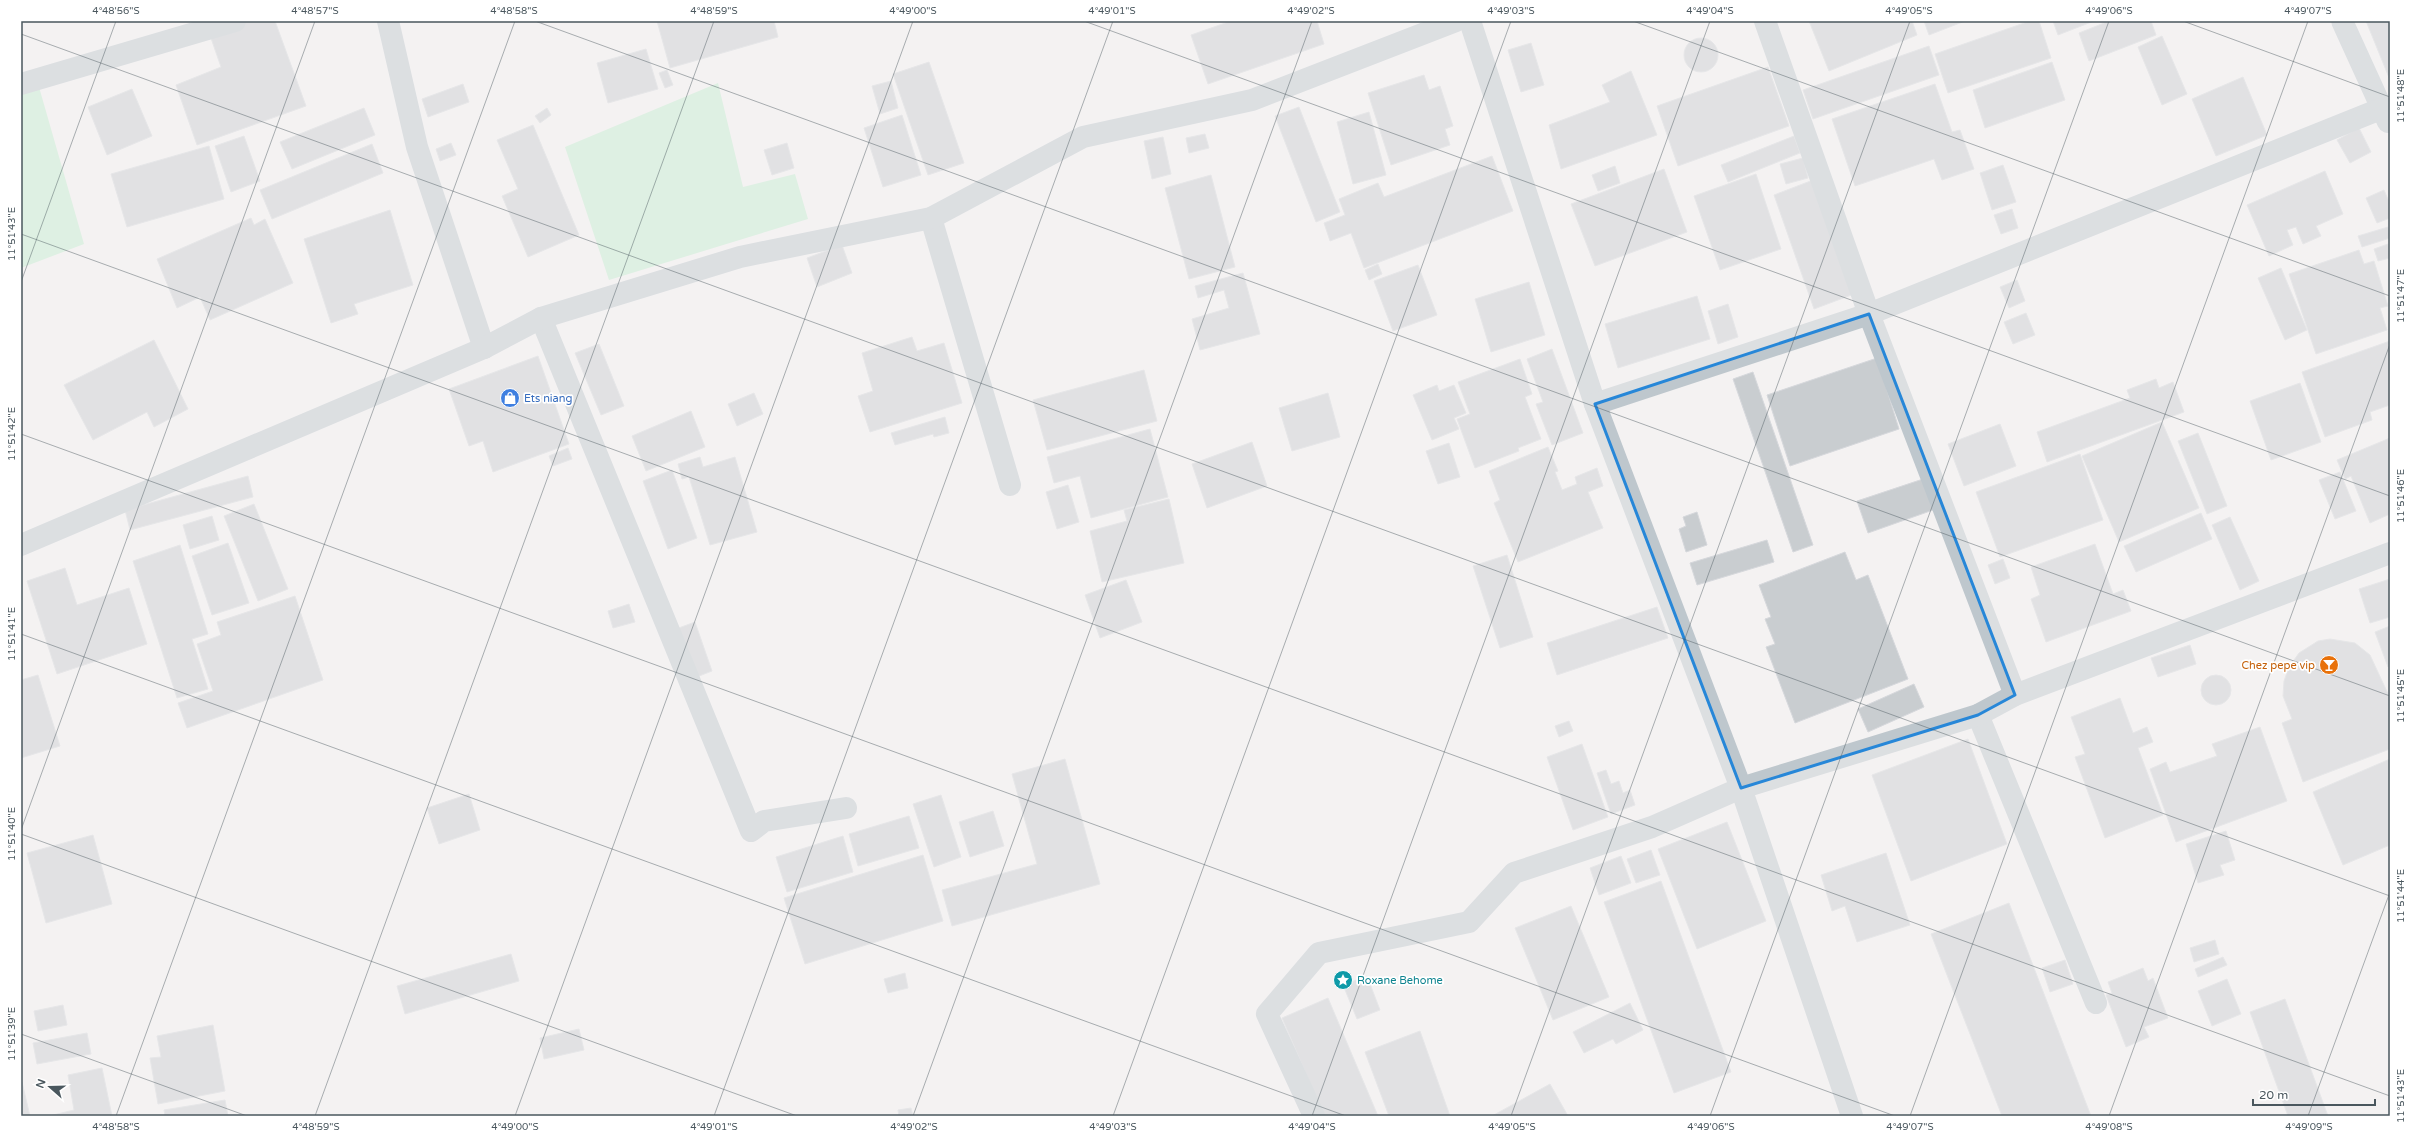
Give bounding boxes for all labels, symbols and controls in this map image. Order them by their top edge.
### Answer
text: 4°48'56"S [92,5,140,17]
text: 4°48'57"S [291,5,339,17]
text: 4°48'58"S [490,5,538,17]
text: 4°48'59"S [690,5,738,17]
text: 4°49'00"S [889,5,937,17]
text: 4°49'01"S [1088,5,1136,17]
text: 4°49'02"S [1287,5,1335,17]
text: 4°49'03"S [1487,5,1535,17]
text: 4°49'04"S [1686,5,1734,17]
text: 4°49'05"S [1885,5,1933,17]
text: 4°49'06"S [2085,5,2133,17]
text: 4°49'07"S [2284,5,2332,17]
text: 11°51'48"E [2395,69,2407,123]
text: 11°51'43"E [6,207,18,261]
text: 11°51'47"E [2395,269,2407,323]
shop icon: Ets niang [499,387,521,409]
place label: Ets niang [524,392,572,405]
text: 11°51'42"E [6,407,18,461]
text: 11°51'46"E [2395,469,2407,523]
text: 11°51'41"E [6,607,18,661]
bar icon: Chez pepe vip [2318,654,2340,676]
place label: Chez pepe vip [2241,659,2315,672]
text: 11°51'45"E [2395,669,2407,723]
text: 11°51'40"E [6,807,18,861]
text: 11°51'44"E [2395,869,2407,923]
place icon: Roxane Behome [1332,969,1354,991]
place label: Roxane Behome [1357,974,1443,987]
text: 11°51'39"E [6,1007,18,1061]
north arrow [30,1067,70,1107]
text: 11°51'43"E [2395,1069,2407,1123]
text: N [33,1077,49,1090]
scale bar [2253,1081,2375,1107]
text: 20 m [2259,1088,2288,1102]
text: 4°48'58"S [92,1121,140,1133]
text: 4°48'59"S [292,1121,340,1133]
text: 4°49'00"S [491,1121,539,1133]
text: 4°49'01"S [690,1121,738,1133]
text: 4°49'02"S [890,1121,938,1133]
text: 4°49'03"S [1089,1121,1137,1133]
text: 4°49'04"S [1288,1121,1336,1133]
text: 4°49'05"S [1488,1121,1536,1133]
text: 4°49'06"S [1687,1121,1735,1133]
text: 4°49'07"S [1886,1121,1934,1133]
text: 4°49'08"S [2085,1121,2133,1133]
text: 4°49'09"S [2285,1121,2333,1133]

